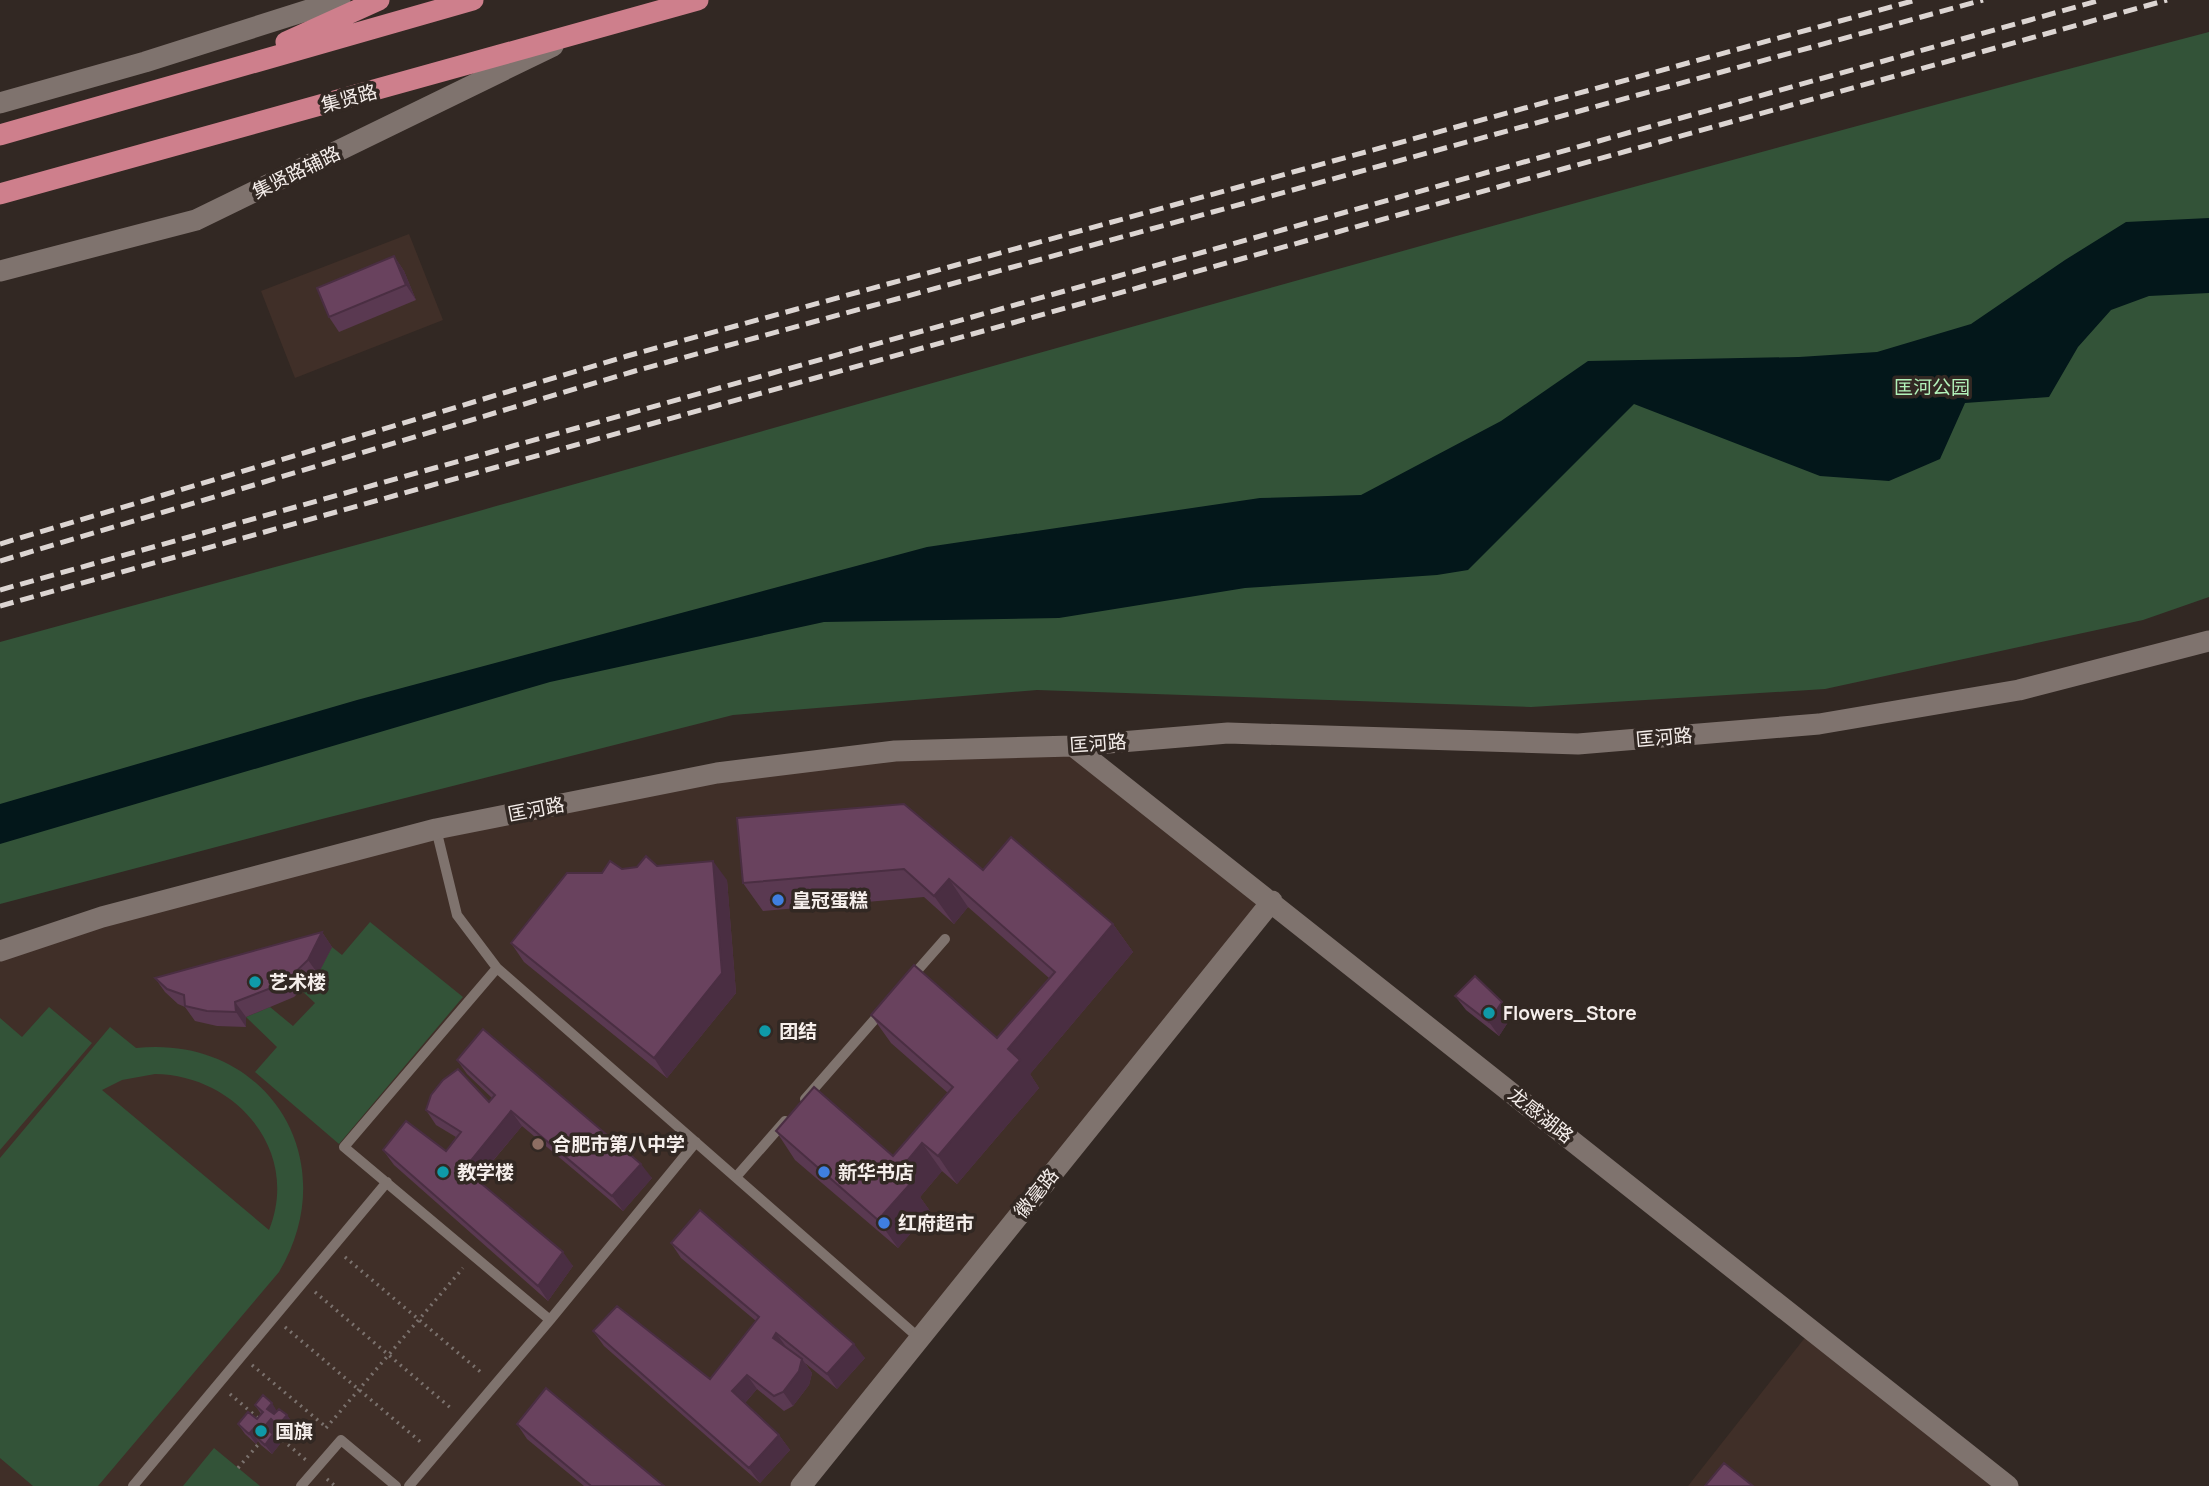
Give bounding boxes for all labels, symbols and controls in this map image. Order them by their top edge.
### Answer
street label: 集贤路 [318,78,380,118]
street label: 集贤路辅路 [248,139,344,205]
park label: 匡河公园 [1894,374,1970,400]
street label: 匡河路 [1634,722,1694,752]
street label: 匡河路 [1069,728,1127,758]
street label: 匡河路 [506,791,566,827]
place label: 皇冠蛋糕 [792,887,868,913]
marker: 皇冠蛋糕 [770,892,786,908]
place label: 艺术楼 [269,969,326,995]
marker: 艺术楼 [247,974,263,990]
place label: Flowers_Store [1503,1000,1637,1026]
marker: Flowers_Store [1481,1005,1497,1021]
place label: 团结 [779,1018,817,1044]
marker: 团结 [757,1023,773,1039]
street label: 龙感湖路 [1503,1081,1579,1149]
place label: 合肥市第八中学 [552,1131,685,1157]
marker: 合肥市第八中学 [530,1136,546,1152]
place label: 教学楼 [457,1159,514,1185]
place label: 新华书店 [838,1159,914,1185]
street label: 徽毫路 [1008,1163,1064,1223]
marker: 教学楼 [435,1164,451,1180]
marker: 新华书店 [816,1164,832,1180]
place label: 红府超市 [898,1210,974,1236]
marker: 红府超市 [876,1215,892,1231]
place label: 国旗 [275,1418,313,1444]
marker: 国旗 [253,1423,269,1439]

